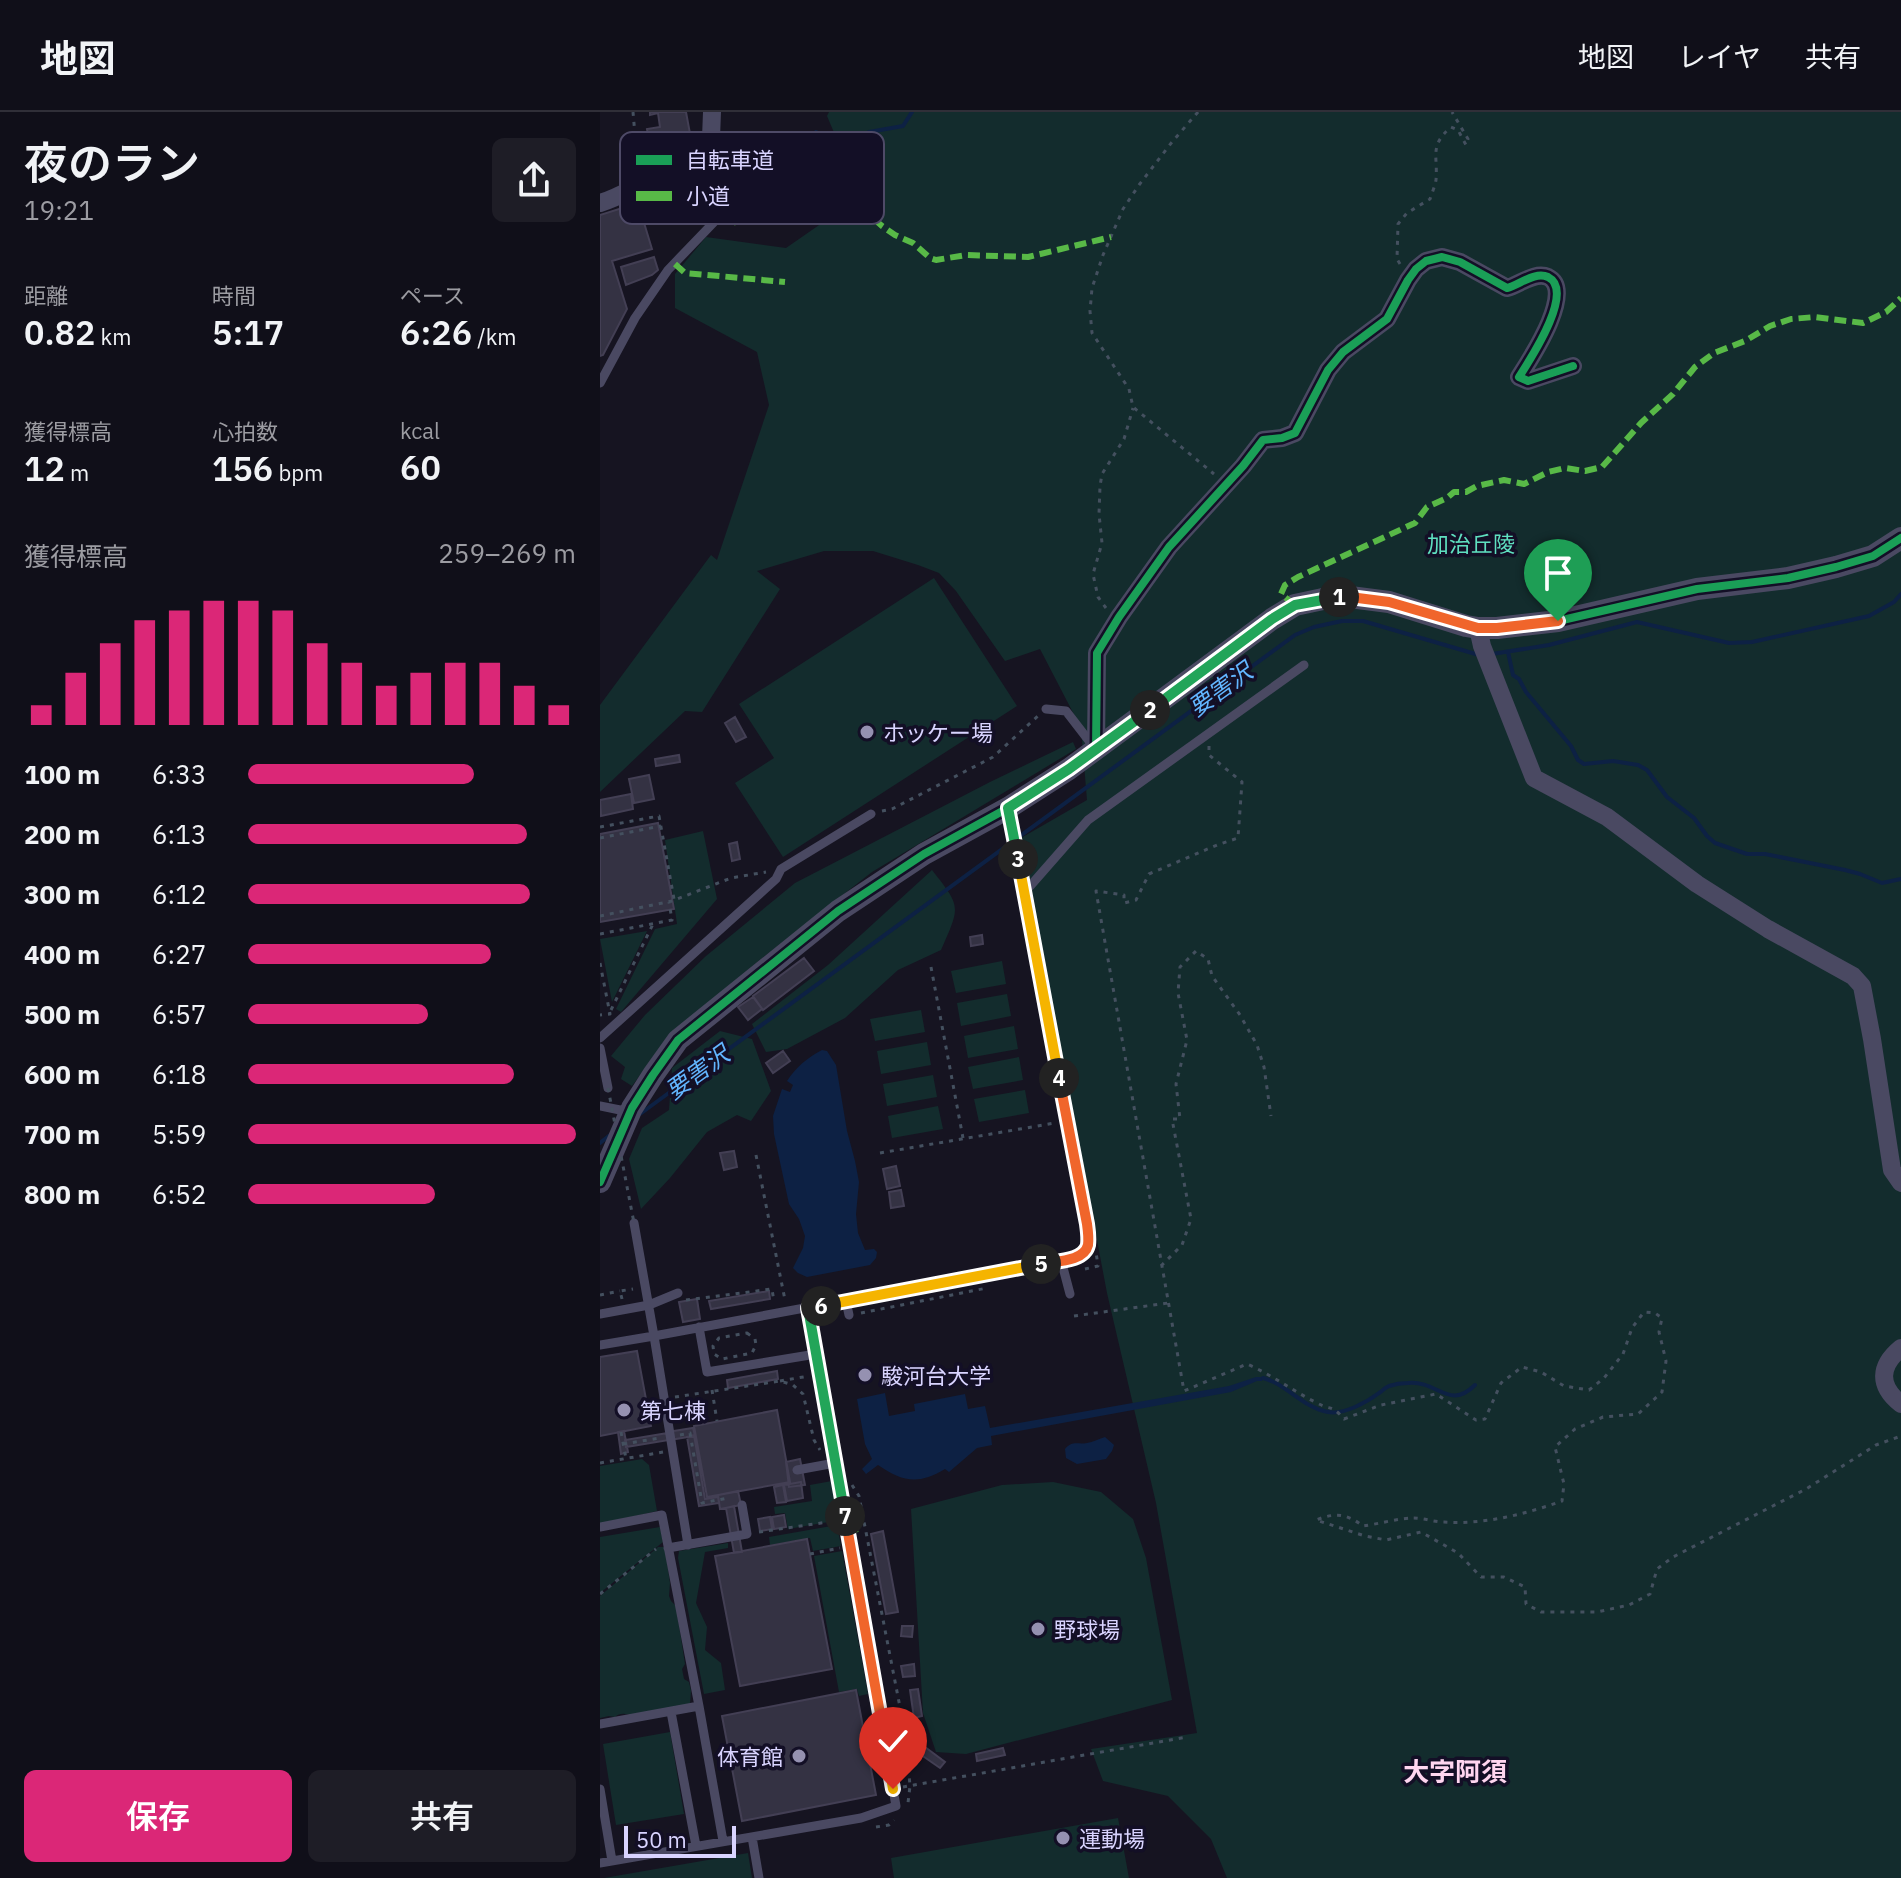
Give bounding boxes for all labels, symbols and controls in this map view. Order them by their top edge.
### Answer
text: 地図 [40,33,116,82]
text: 地図 [1578,38,1634,75]
text: レイヤ [1678,38,1761,75]
text: 共有 [1805,38,1861,75]
legend [620,132,884,224]
text: 夜のラン [24,134,200,191]
button: share [492,138,576,222]
text: 自転車道 [686,145,774,174]
text: 小道 [686,181,730,210]
text: 19:21 [24,193,94,227]
text: 距離 [24,281,68,310]
text: 時間 [212,281,256,310]
text: ペース [400,281,465,310]
text: 0.82 [24,310,95,354]
text: 5:17 [212,310,284,354]
text: 6:26 [400,310,472,354]
text: km [95,322,131,351]
text: /km [472,322,516,351]
text: kcal [400,416,440,445]
text: 獲得標高 [24,417,112,446]
text: 心拍数 [212,417,278,446]
text: 60 [400,445,441,489]
text: 12 [24,446,65,490]
text: 156 [212,446,273,490]
text: m [65,458,89,487]
text: bpm [273,458,323,487]
park label: 加治丘陵 [1427,529,1515,558]
text: 259–269 m [438,536,576,570]
text: 獲得標高 [24,539,128,573]
pin [1524,539,1592,621]
icon: arrive [1536,551,1580,595]
pin: 1 [1319,577,1359,617]
text: 1 [1332,582,1346,611]
water label: 要害沢 [1181,653,1261,723]
pin: 2 [1130,690,1170,730]
text: 2 [1143,695,1157,724]
place label: ホッケー場 [883,718,993,747]
marker: ホッケー場 [858,723,876,741]
text: 100 m [24,757,100,791]
text: 6:33 [152,757,206,791]
text: 200 m [24,817,100,851]
text: 6:13 [152,817,206,851]
pin: 3 [998,839,1038,879]
text: 3 [1011,844,1025,873]
text: 300 m [24,877,100,911]
text: 6:12 [152,877,206,911]
text: 400 m [24,937,100,971]
text: 6:27 [152,937,206,971]
text: 500 m [24,997,100,1031]
text: 6:57 [152,997,206,1031]
water label: 要害沢 [658,1036,738,1106]
text: 600 m [24,1057,100,1091]
text: 6:18 [152,1057,206,1091]
pin: 4 [1039,1058,1079,1098]
text: 4 [1052,1063,1066,1092]
text: 700 m [24,1117,100,1151]
text: 5:59 [152,1117,206,1151]
text: 800 m [24,1177,100,1211]
text: 6:52 [152,1177,206,1211]
pin: 5 [1021,1244,1061,1284]
text: 5 [1034,1249,1048,1278]
pin: 6 [801,1286,841,1326]
text: 6 [814,1291,828,1320]
place label: 駿河台大学 [881,1361,991,1390]
marker: 駿河台大学 [856,1366,874,1384]
place label: 第七棟 [640,1396,706,1425]
marker: 第七棟 [615,1401,633,1419]
pin: 7 [825,1496,865,1536]
text: 7 [838,1501,852,1530]
place label: 野球場 [1054,1615,1120,1644]
marker: 野球場 [1029,1620,1047,1638]
pin [859,1707,927,1789]
icon: check [871,1719,915,1763]
place label: 体育館 [717,1742,783,1771]
marker: 体育館 [790,1747,808,1765]
district label: 大字阿須 [1403,1754,1507,1788]
button: 保存 [24,1770,292,1862]
button: 共有 [308,1770,576,1862]
scale bar [624,1822,736,1858]
place label: 運動場 [1079,1824,1145,1853]
text: 50 m [636,1825,687,1854]
marker: 運動場 [1054,1829,1072,1847]

